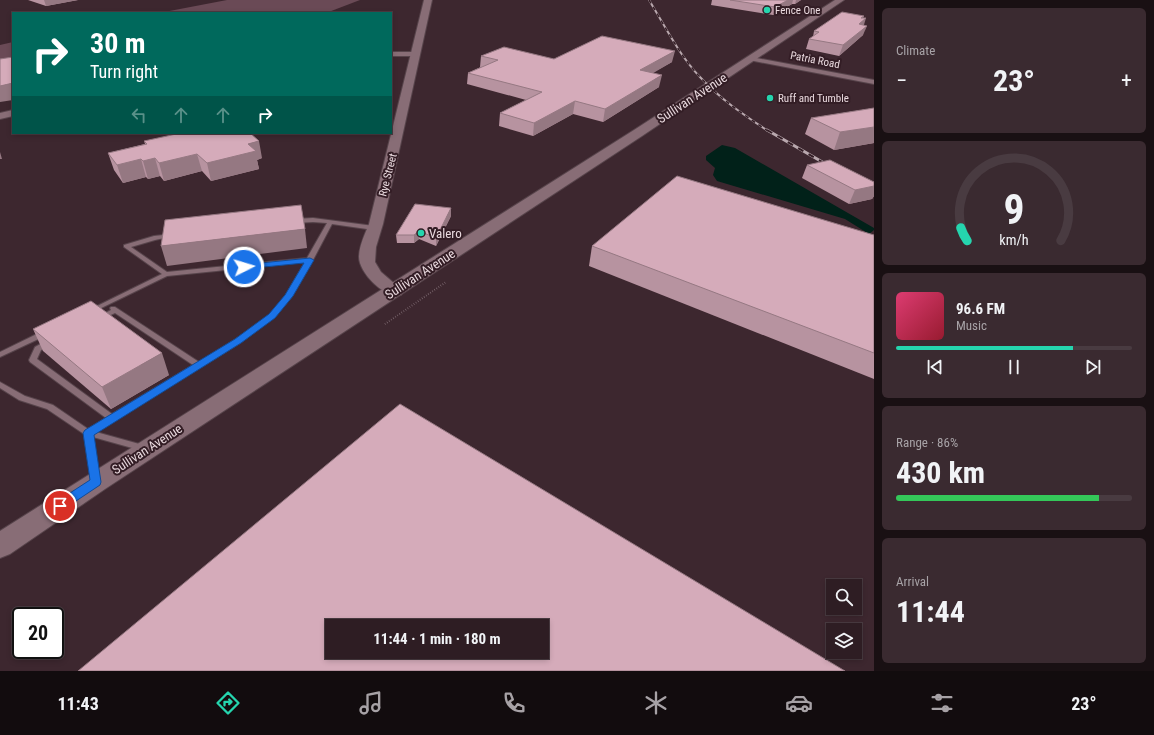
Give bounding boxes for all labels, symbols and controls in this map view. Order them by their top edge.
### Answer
place label: Fence One [775,4,821,17]
marker: Fence One [762,5,772,15]
text: 30 m [90,27,146,60]
icon: right [24,28,76,80]
text: Climate [896,43,935,58]
street label: Patria Road [789,49,841,71]
text: Turn right [90,61,158,82]
text: 23° [993,63,1035,98]
text: − [896,68,907,93]
text: + [1121,68,1132,93]
street label: Sullivan Avenue [654,70,730,126]
place label: Ruff and Tumble [778,92,849,105]
marker: Ruff and Tumble [765,93,775,103]
icon: left [128,104,150,126]
icon: ahead [170,104,192,126]
icon: ahead [212,104,234,126]
icon: right [254,104,276,126]
street label: Rye Street [376,152,400,198]
text: 9 [1003,185,1025,234]
place label: Valero [429,226,462,241]
marker: Valero [416,228,426,238]
text: km/h [999,231,1029,247]
position arrow [223,246,265,288]
street label: Sullivan Avenue [382,246,458,302]
text: 96.6 FM [956,300,1005,318]
text: Music [956,318,987,333]
icon: previous [924,356,946,378]
icon: pause [1003,356,1025,378]
icon: next [1082,356,1104,378]
street label: Sullivan Avenue [109,421,185,477]
text: Range · 86% [896,435,958,450]
text: 430 km [896,455,985,490]
pin [43,489,77,523]
icon: arrive [49,495,71,517]
text: Arrival [896,574,929,589]
map controls [826,579,862,659]
button: search [826,579,862,615]
text: 11:44 [896,594,965,629]
speed limit sign: 20 [12,607,64,659]
button: layers [826,623,862,659]
text: 11:44 · 1 min · 180 m [373,630,501,648]
icon: directions [214,689,242,717]
icon: music [357,689,385,717]
icon: phone [500,689,528,717]
icon: climate [642,689,670,717]
icon: car [785,689,813,717]
icon: filters [928,689,956,717]
text: 11:43 [57,693,99,714]
text: 23° [1071,693,1096,714]

